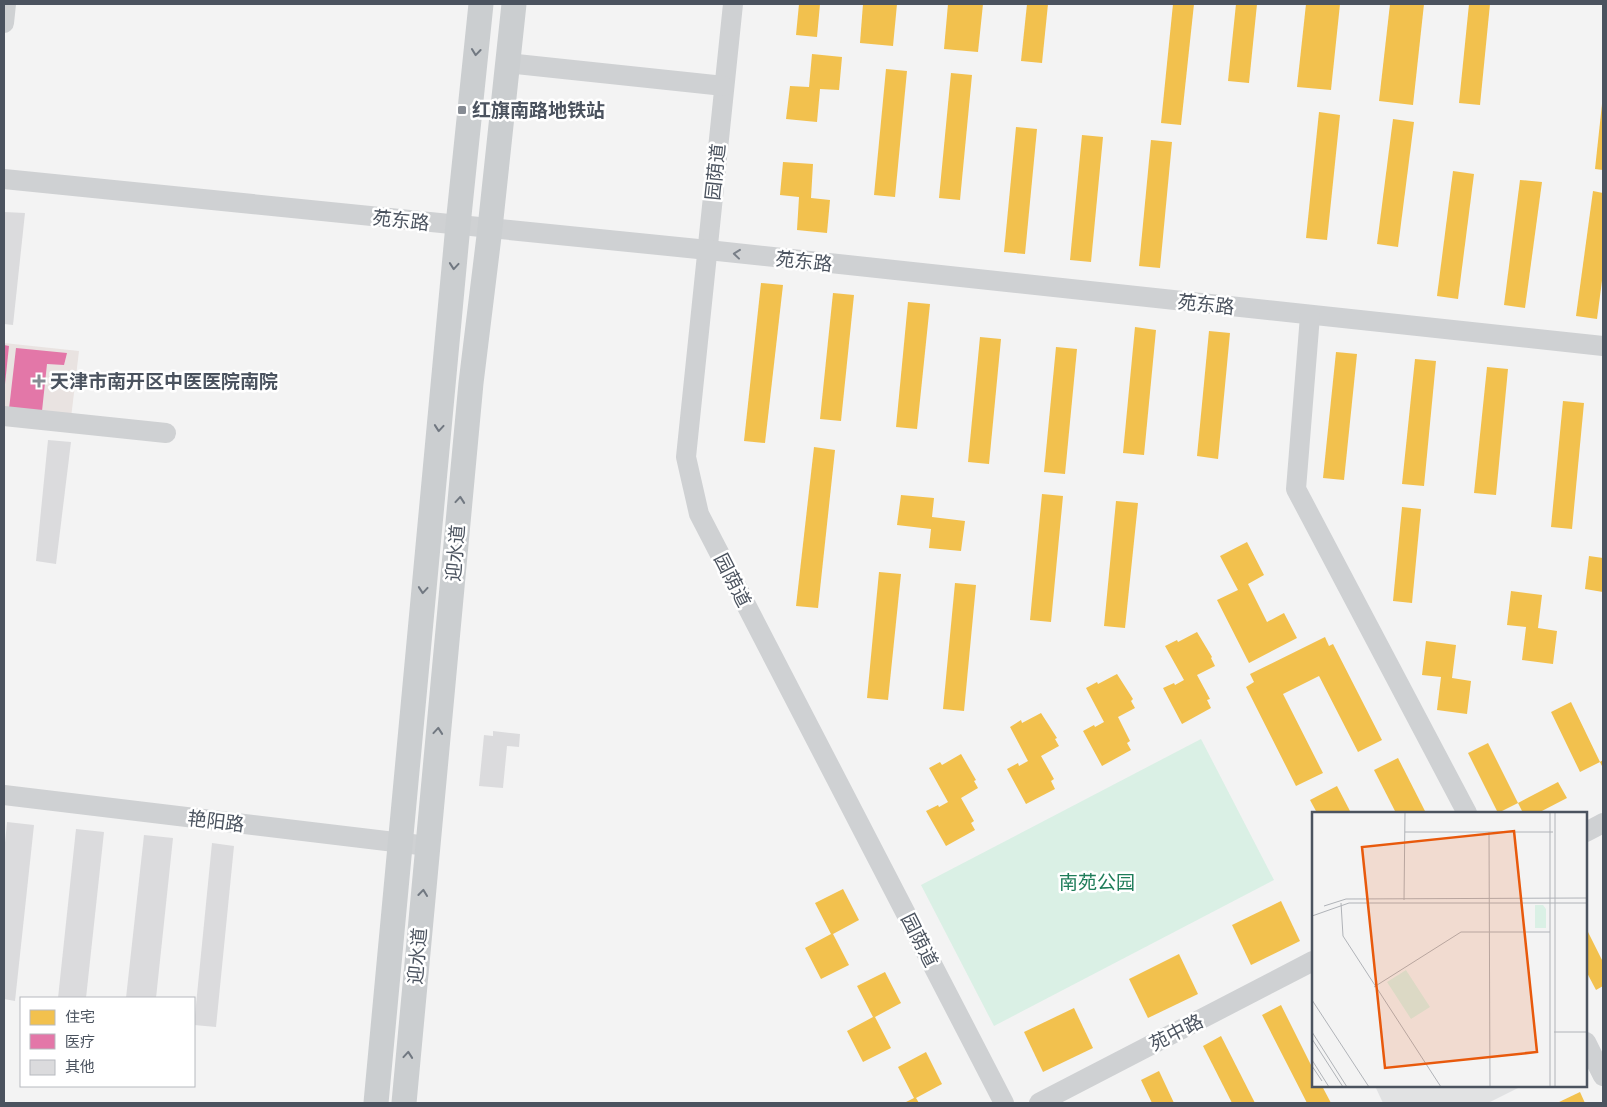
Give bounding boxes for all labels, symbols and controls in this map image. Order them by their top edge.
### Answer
one-way arrow [471,49,482,57]
place label: 红旗南路地铁站 [472,95,605,124]
marker: 红旗南路地铁站 [456,104,468,116]
street label: 园荫道 [697,142,732,202]
street label: 苑东路 [371,202,431,237]
street label: 苑东路 [774,243,834,278]
one-way arrow [733,248,741,259]
one-way arrow [449,262,460,270]
street label: 苑东路 [1176,286,1236,321]
place label: 天津市南开区中医医院南院 [50,366,278,395]
marker: 天津市南开区中医医院南院 [32,374,46,388]
one-way arrow [433,424,444,432]
one-way arrow [454,495,465,503]
street label: 迎水道 [438,523,471,583]
street label: 园荫道 [708,548,759,612]
one-way arrow [418,586,429,594]
one-way arrow [433,727,444,735]
street label: 艳阳路 [186,803,246,838]
inset map [1312,812,1587,1087]
park label: 南苑公园 [1059,867,1135,896]
one-way arrow [417,889,428,897]
street label: 园荫道 [895,908,946,972]
street label: 迎水道 [400,926,433,986]
legend [20,997,195,1087]
text: 住宅 [65,1005,95,1028]
street label: 苑中路 [1144,1006,1208,1057]
text: 医疗 [65,1030,95,1053]
one-way arrow [402,1050,413,1058]
text: 其他 [65,1055,95,1078]

